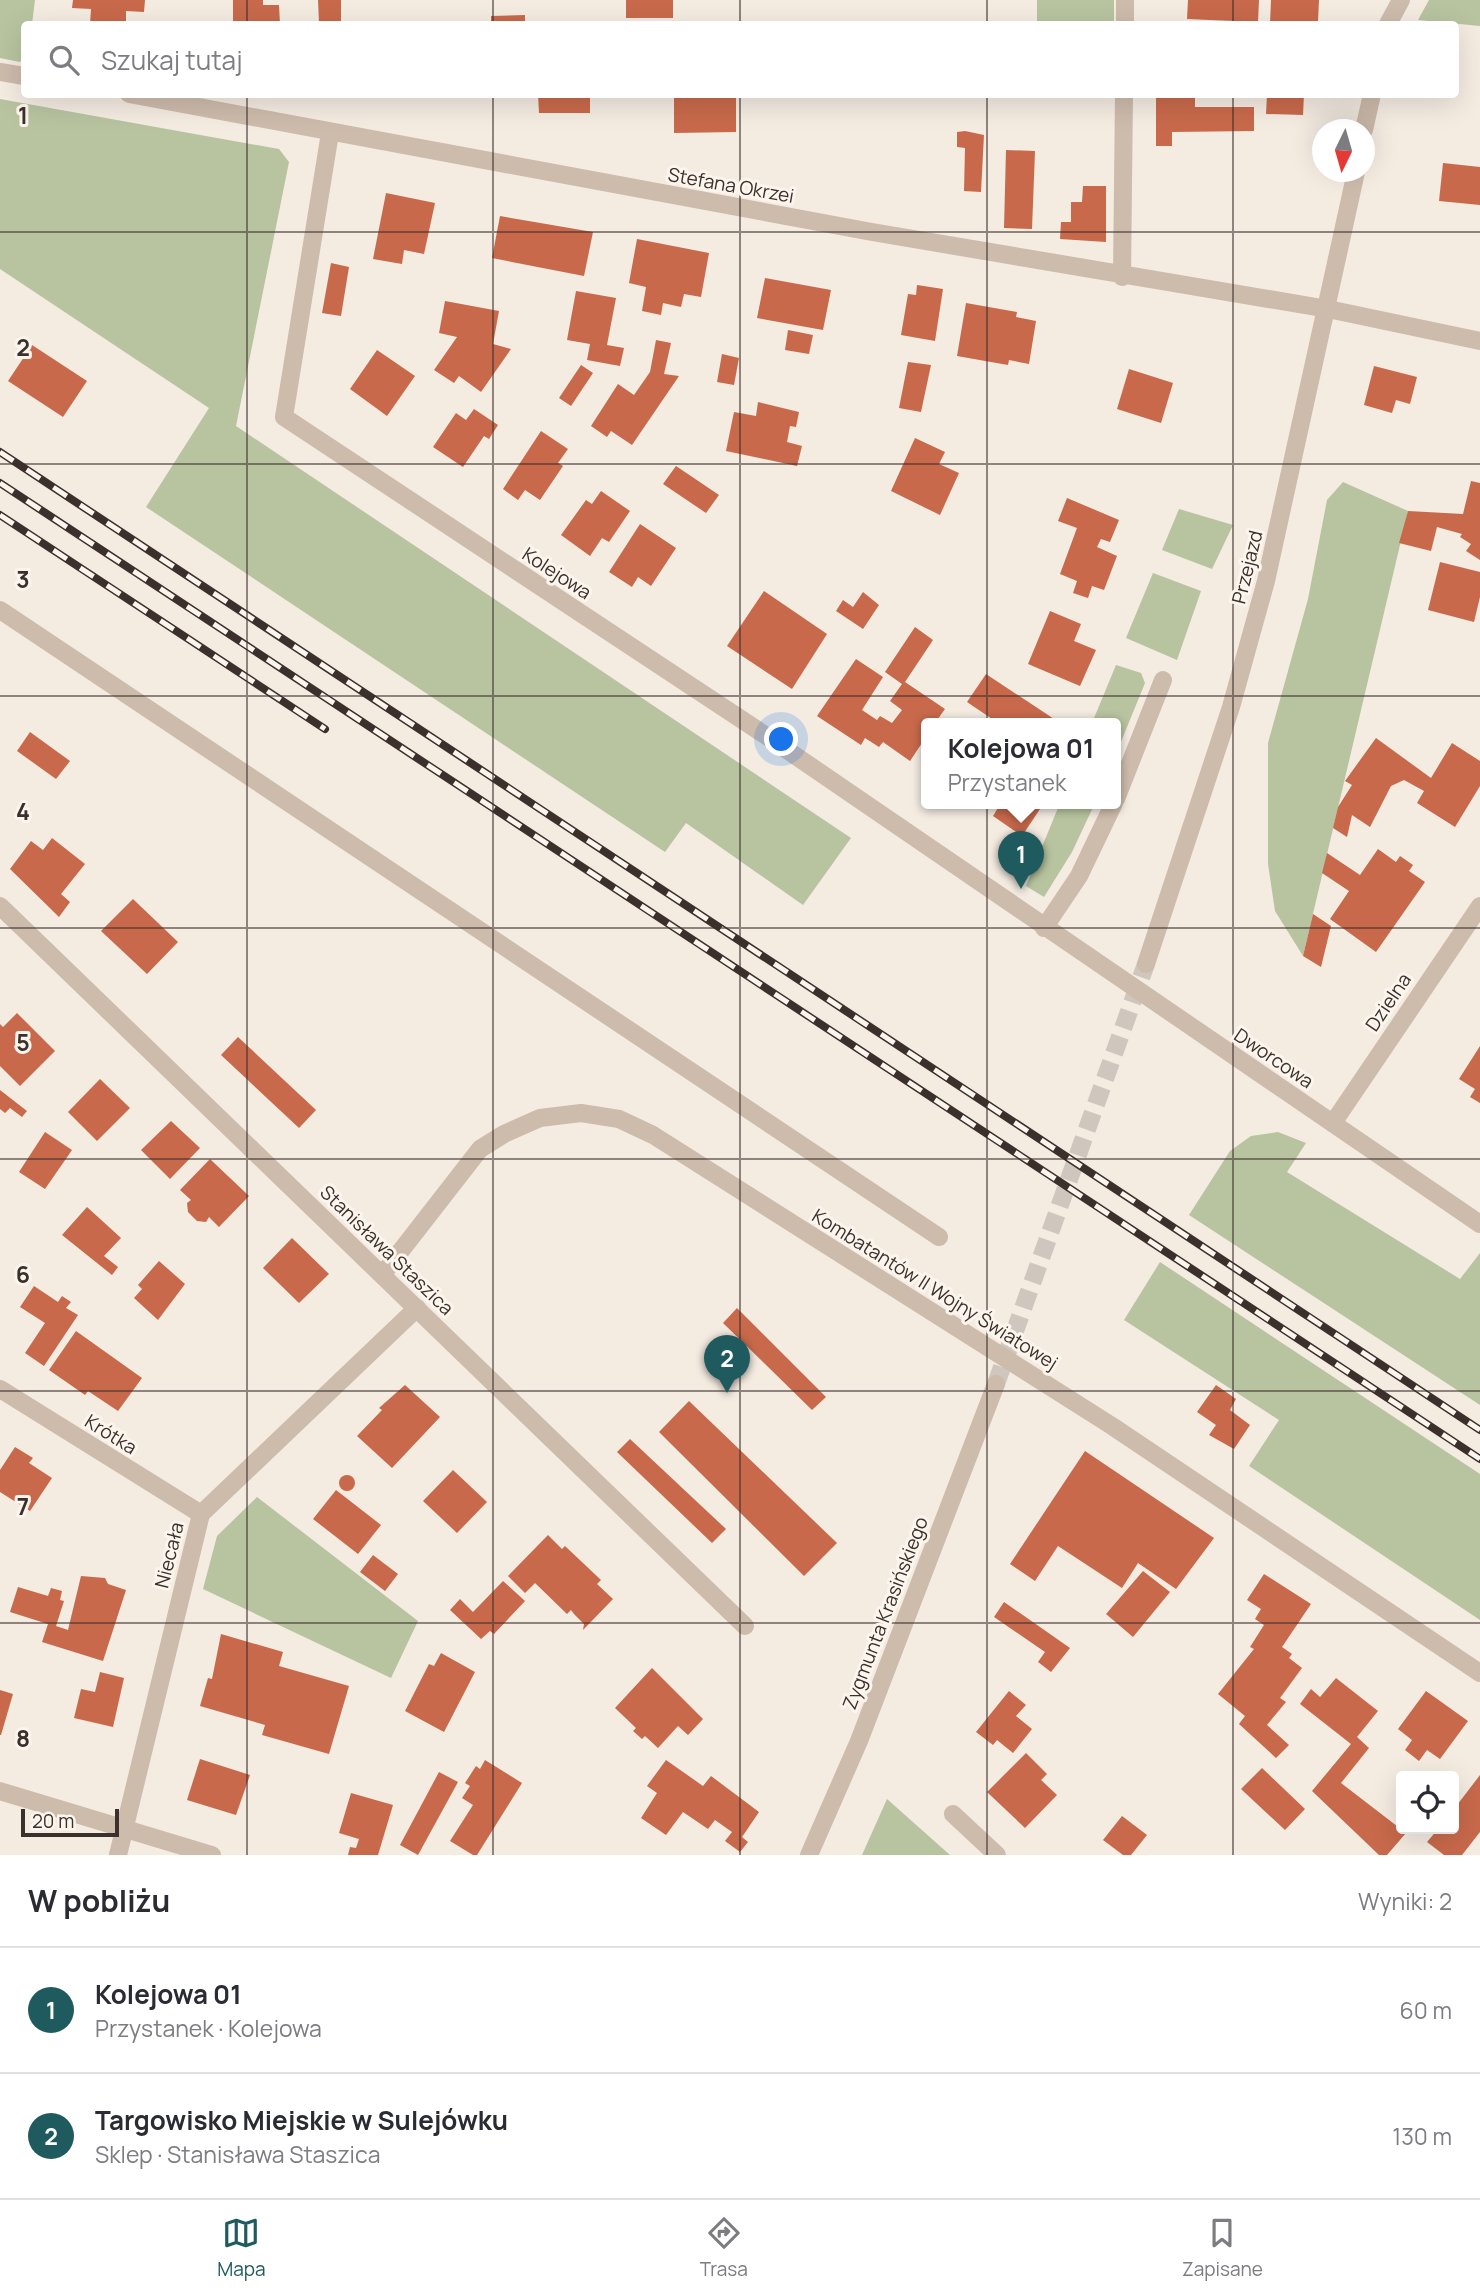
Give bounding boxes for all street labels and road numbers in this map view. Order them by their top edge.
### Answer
street label: Stefana Okrzei [666,161,796,209]
street label: Przejazd [1225,528,1269,606]
street label: Kolejowa [517,541,597,605]
street label: Dzielna [1359,968,1417,1036]
street label: Dworcowa [1229,1022,1319,1094]
street label: Stanisława Staszica [315,1179,459,1321]
street label: Kombatantów II Wojny Światowej [807,1202,1063,1376]
street label: Krótka [80,1408,142,1460]
street label: Zygmunta Krasińskiego [836,1513,934,1713]
street label: Niecała [148,1519,190,1591]

